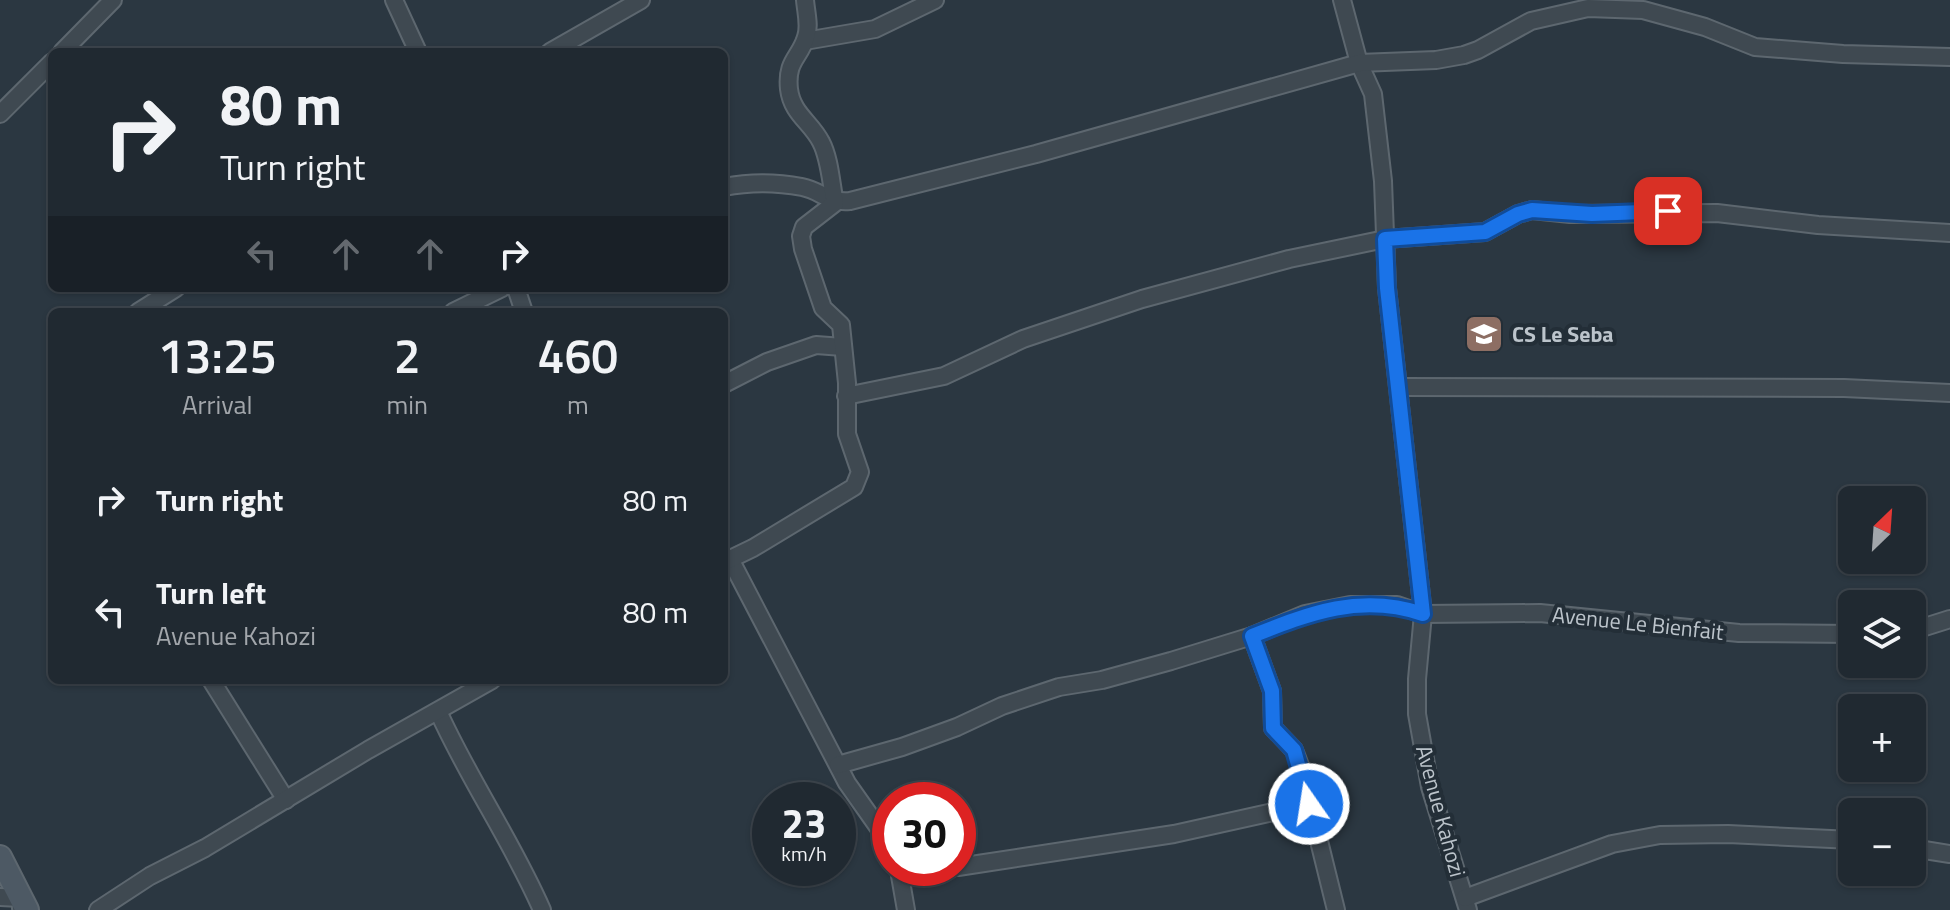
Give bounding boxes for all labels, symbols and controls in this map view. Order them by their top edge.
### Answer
text: 80 m [220,62,342,147]
icon: right [88,80,192,184]
text: Turn right [220,139,365,194]
pin [1634,177,1702,245]
icon: arrive [1646,189,1690,233]
icon: left [240,232,284,276]
icon: ahead [324,232,368,276]
icon: ahead [408,232,452,276]
icon: right [492,232,536,276]
school or university icon: CS Le Seba [1463,313,1505,355]
place label: CS Le Seba [1512,317,1614,351]
text: 13:25 [158,319,277,392]
text: 2 [394,319,421,392]
text: 460 [538,319,618,392]
text: Arrival [182,385,252,424]
text: min [386,385,428,424]
text: m [567,385,589,424]
text: Turn right [156,477,284,523]
text: 80 m [623,477,688,523]
icon: right [88,478,132,522]
north arrow [1838,486,1926,574]
map controls [1838,486,1926,886]
text: Turn left [156,570,266,616]
text: 80 m [623,589,688,635]
icon: left [88,590,132,634]
button: layers [1838,590,1926,678]
street label: Avenue Le Bienfait [1551,597,1726,649]
text: Avenue Kahozi [156,616,316,655]
button: + [1838,694,1926,782]
street label: Avenue Kahozi [1407,741,1475,881]
position arrow [1267,762,1351,846]
speed limit sign: 30 [872,782,976,886]
text: 23 [782,793,826,854]
button: − [1838,798,1926,886]
text: km/h [781,838,827,869]

